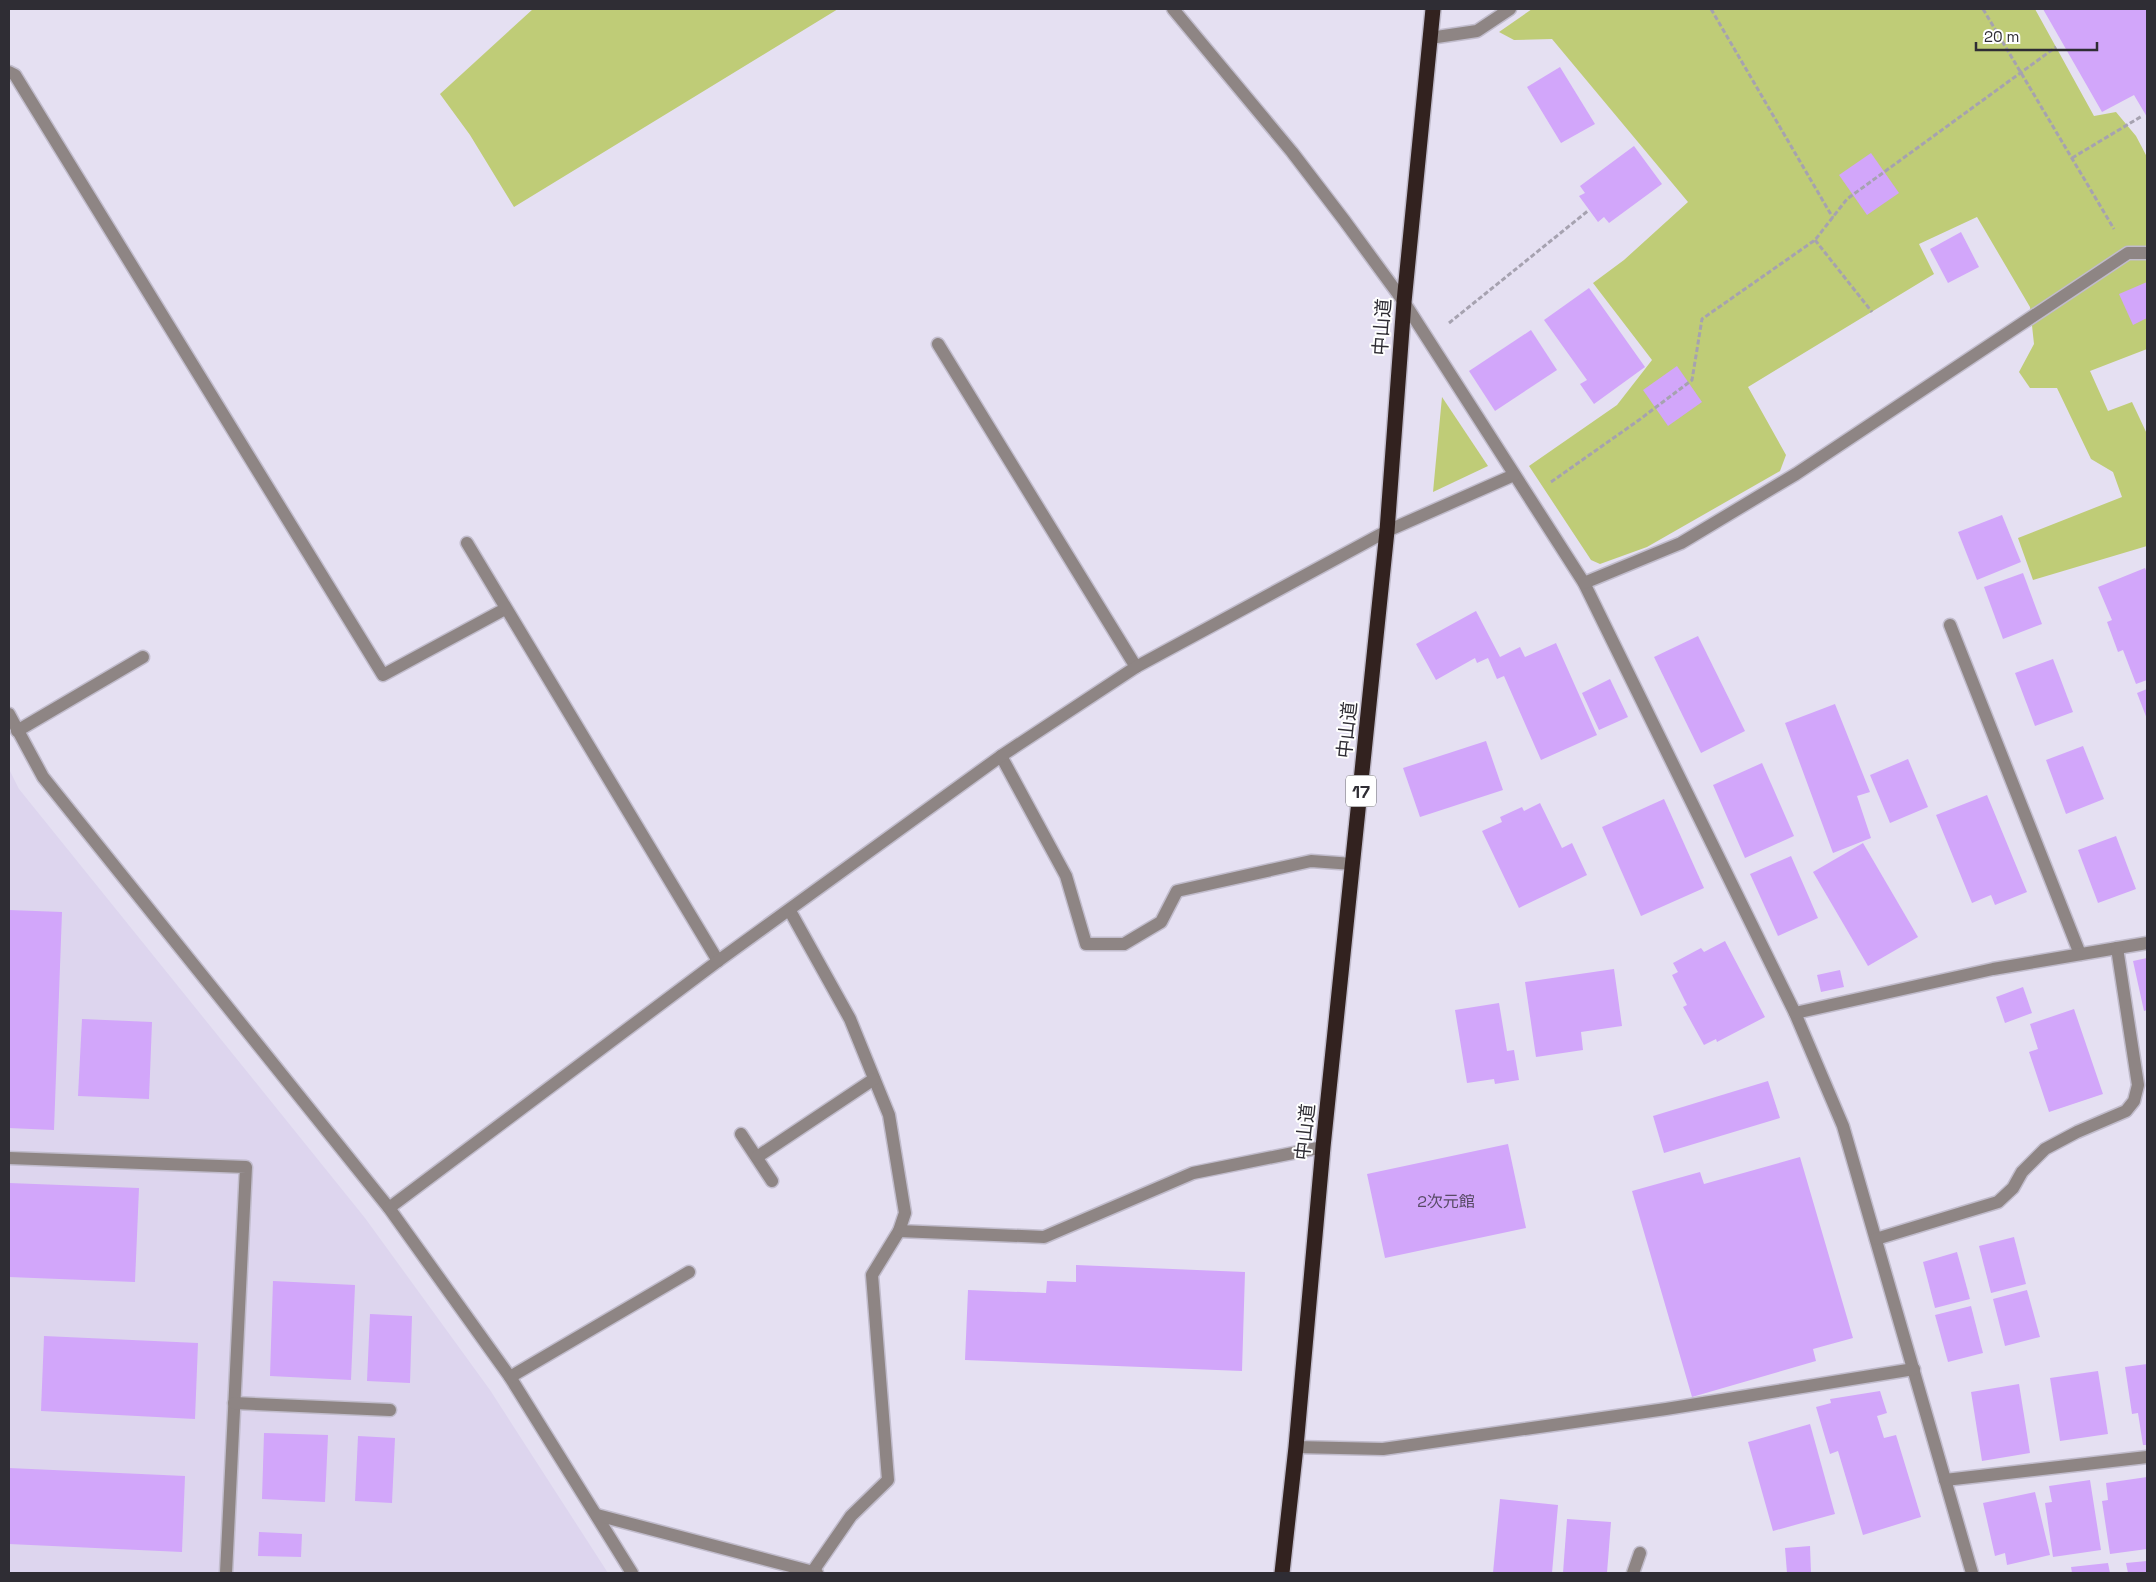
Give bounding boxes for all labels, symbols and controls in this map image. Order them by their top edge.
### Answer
scale bar [1976,20,2097,52]
text: 20 m [1984,27,2019,46]
street label: 中山道 [1368,298,1396,356]
street label: 中山道 [1332,700,1362,760]
road number: 17 [1346,776,1376,806]
street label: 中山道 [1290,1102,1320,1162]
house number: 2次元館 [1417,1191,1475,1212]

